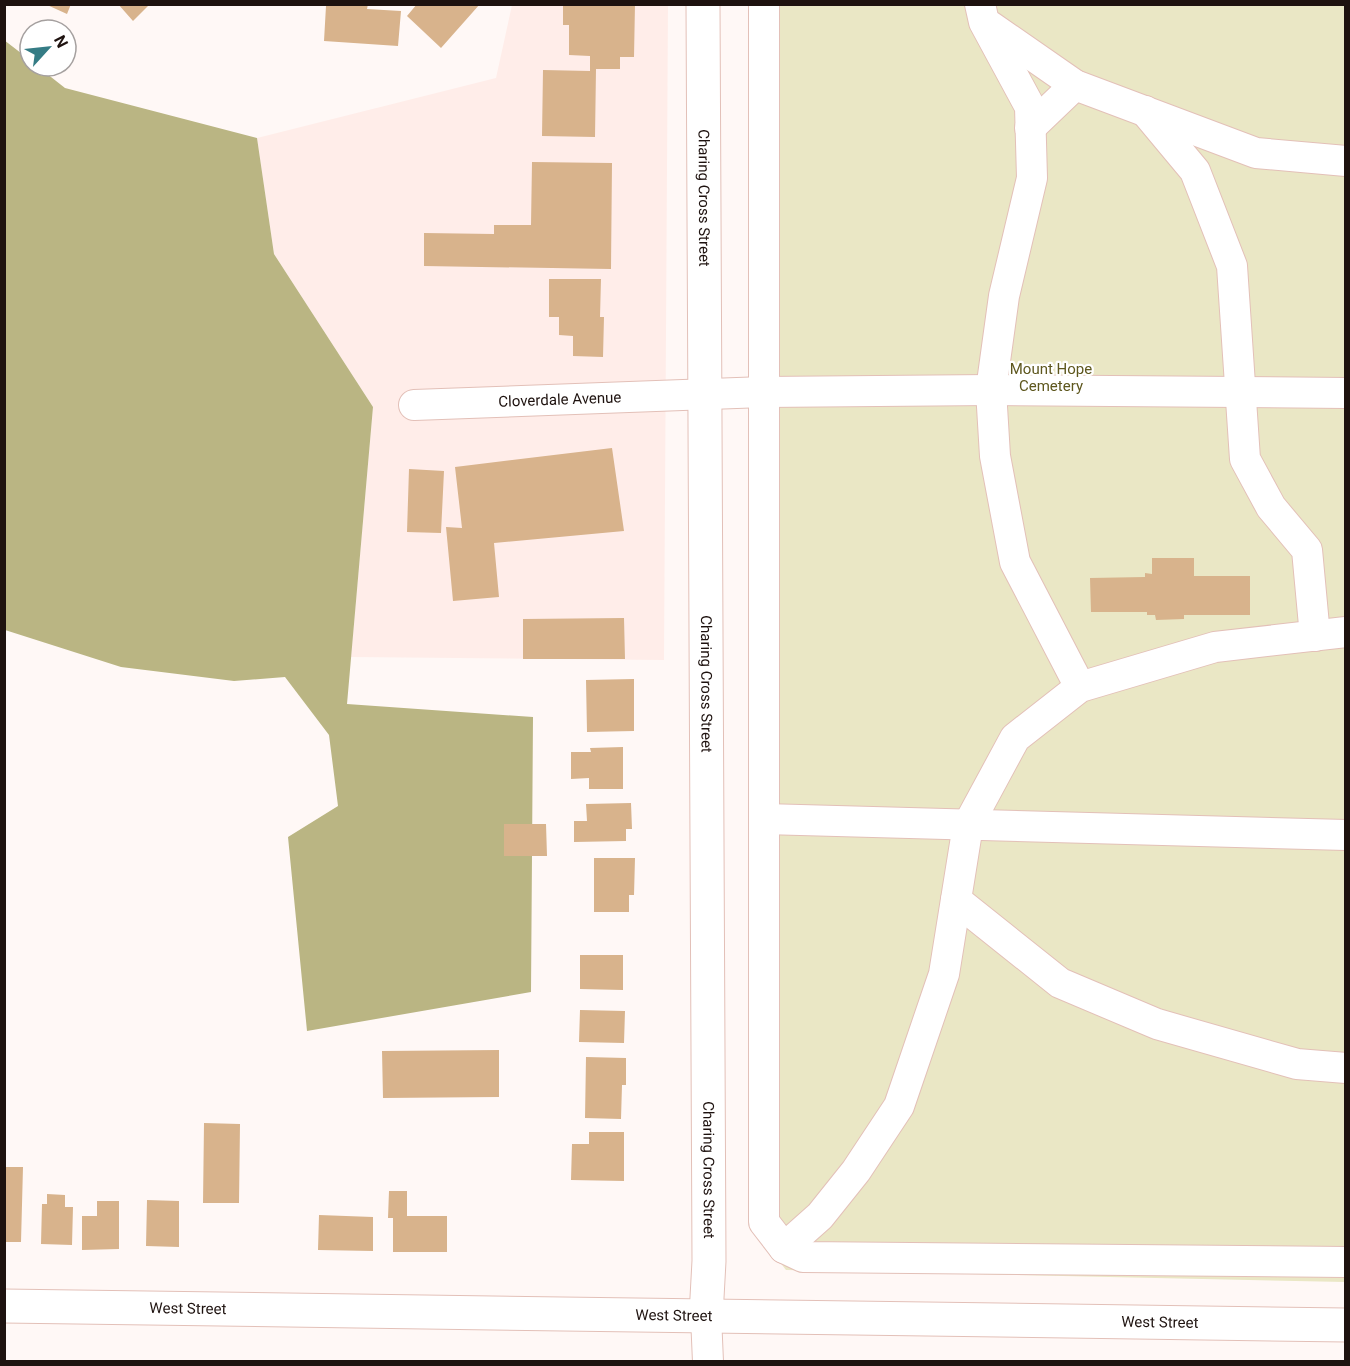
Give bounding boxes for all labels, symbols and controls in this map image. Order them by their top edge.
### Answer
north arrow [18,18,78,78]
text: N [50,32,72,51]
street label: Charing Cross Street [695,129,713,267]
park label: Mount Hope Cemetery [1010,360,1092,395]
street label: Cloverdale Avenue [498,388,622,411]
street label: Charing Cross Street [697,615,716,753]
street label: Charing Cross Street [699,1101,718,1239]
street label: West Street [149,1299,227,1318]
street label: West Street [635,1306,713,1325]
street label: West Street [1121,1313,1199,1332]

